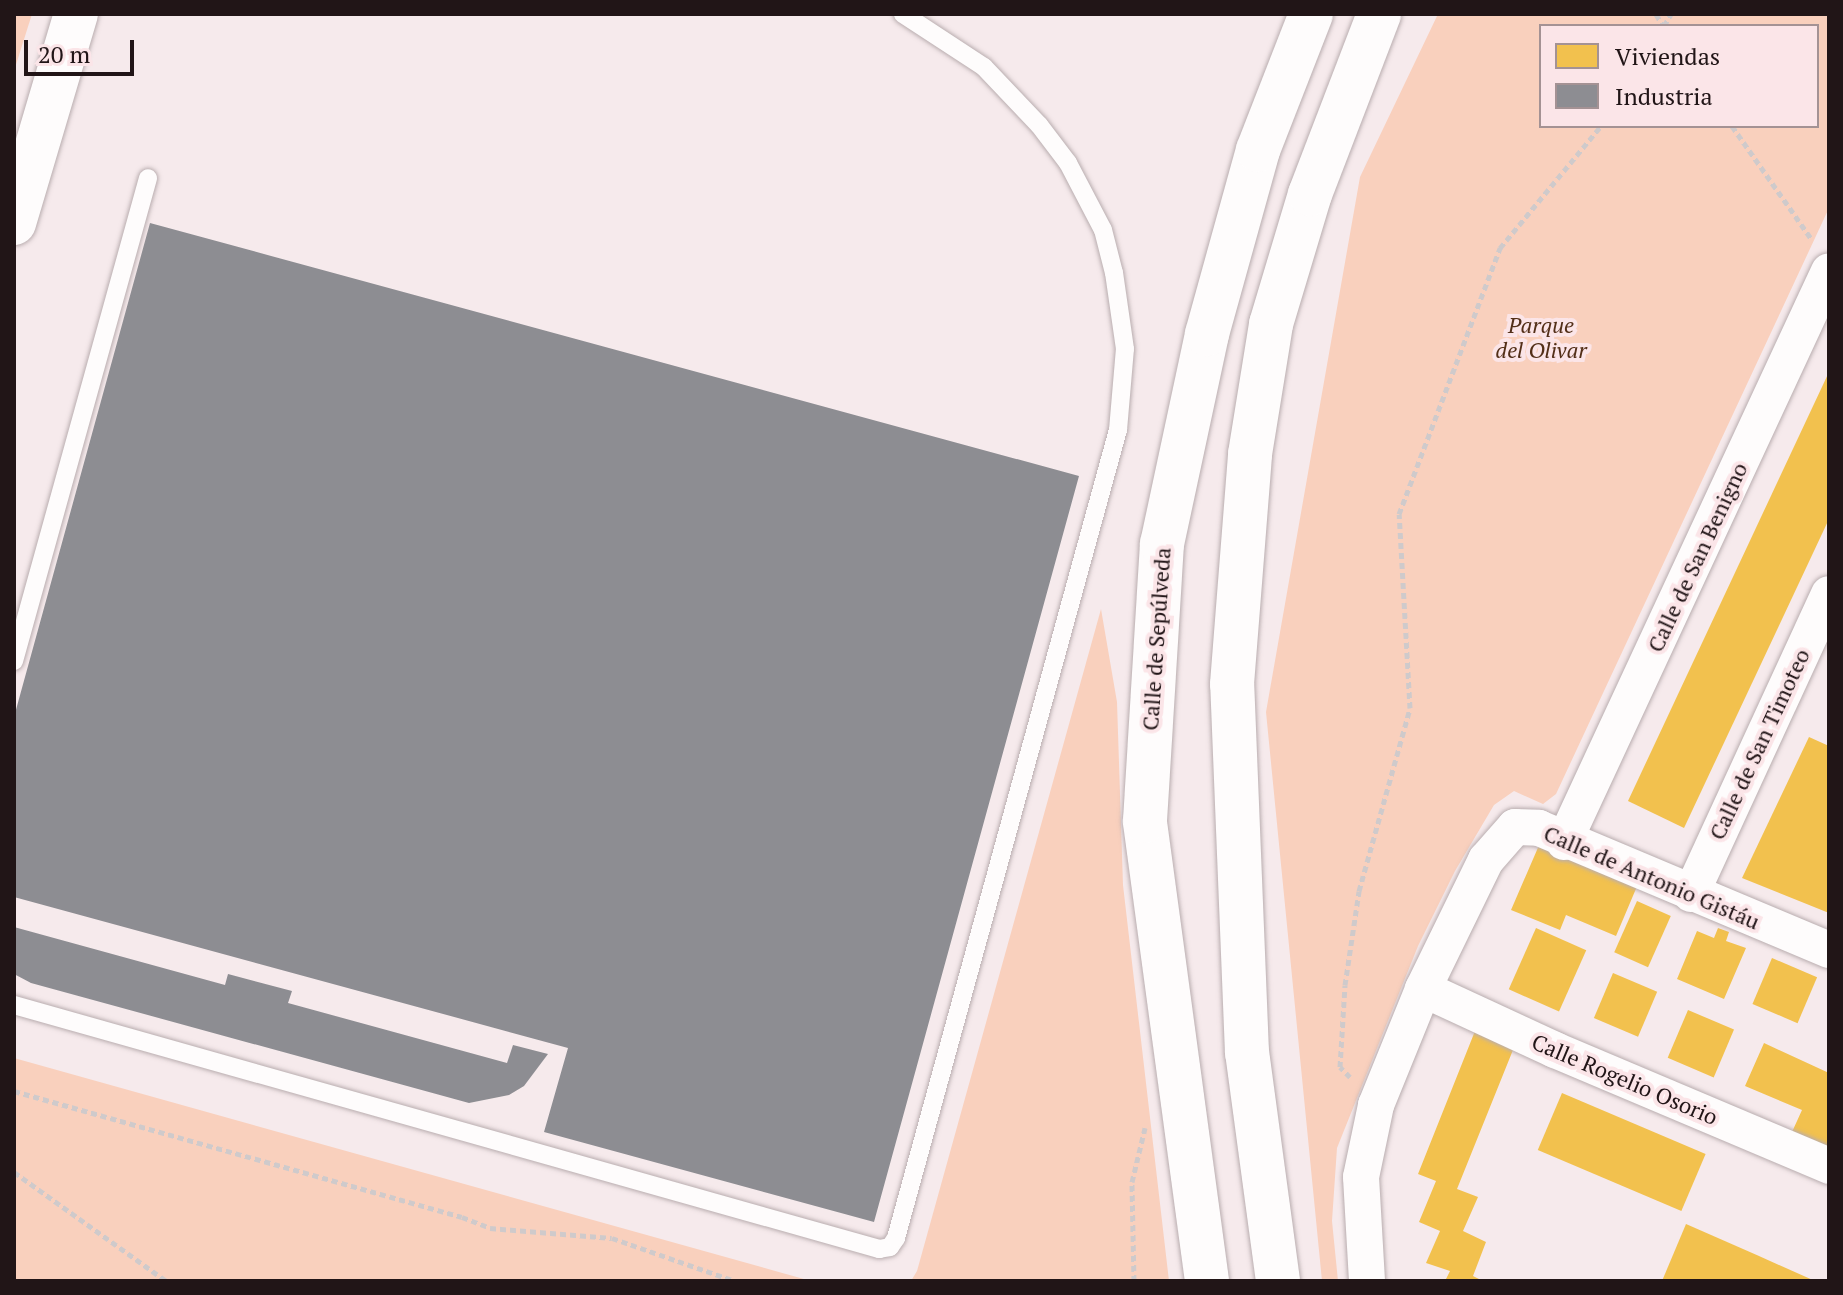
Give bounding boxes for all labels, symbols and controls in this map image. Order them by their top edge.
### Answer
scale bar [28,24,138,74]
legend [1539,24,1819,128]
text: 20 m [38,38,90,70]
text: Viviendas [1615,40,1720,72]
text: Industria [1615,80,1713,112]
park label: Parque del Olivar [1495,311,1587,362]
street label: Calle de San Benigno [1642,458,1752,656]
street label: Calle de Sepúlveda [1136,547,1176,731]
street label: Calle de San Timoteo [1703,644,1815,844]
street label: Calle de Antonio Gistáu [1540,819,1764,935]
street label: Calle Rogelio Osorio [1528,1028,1722,1130]

